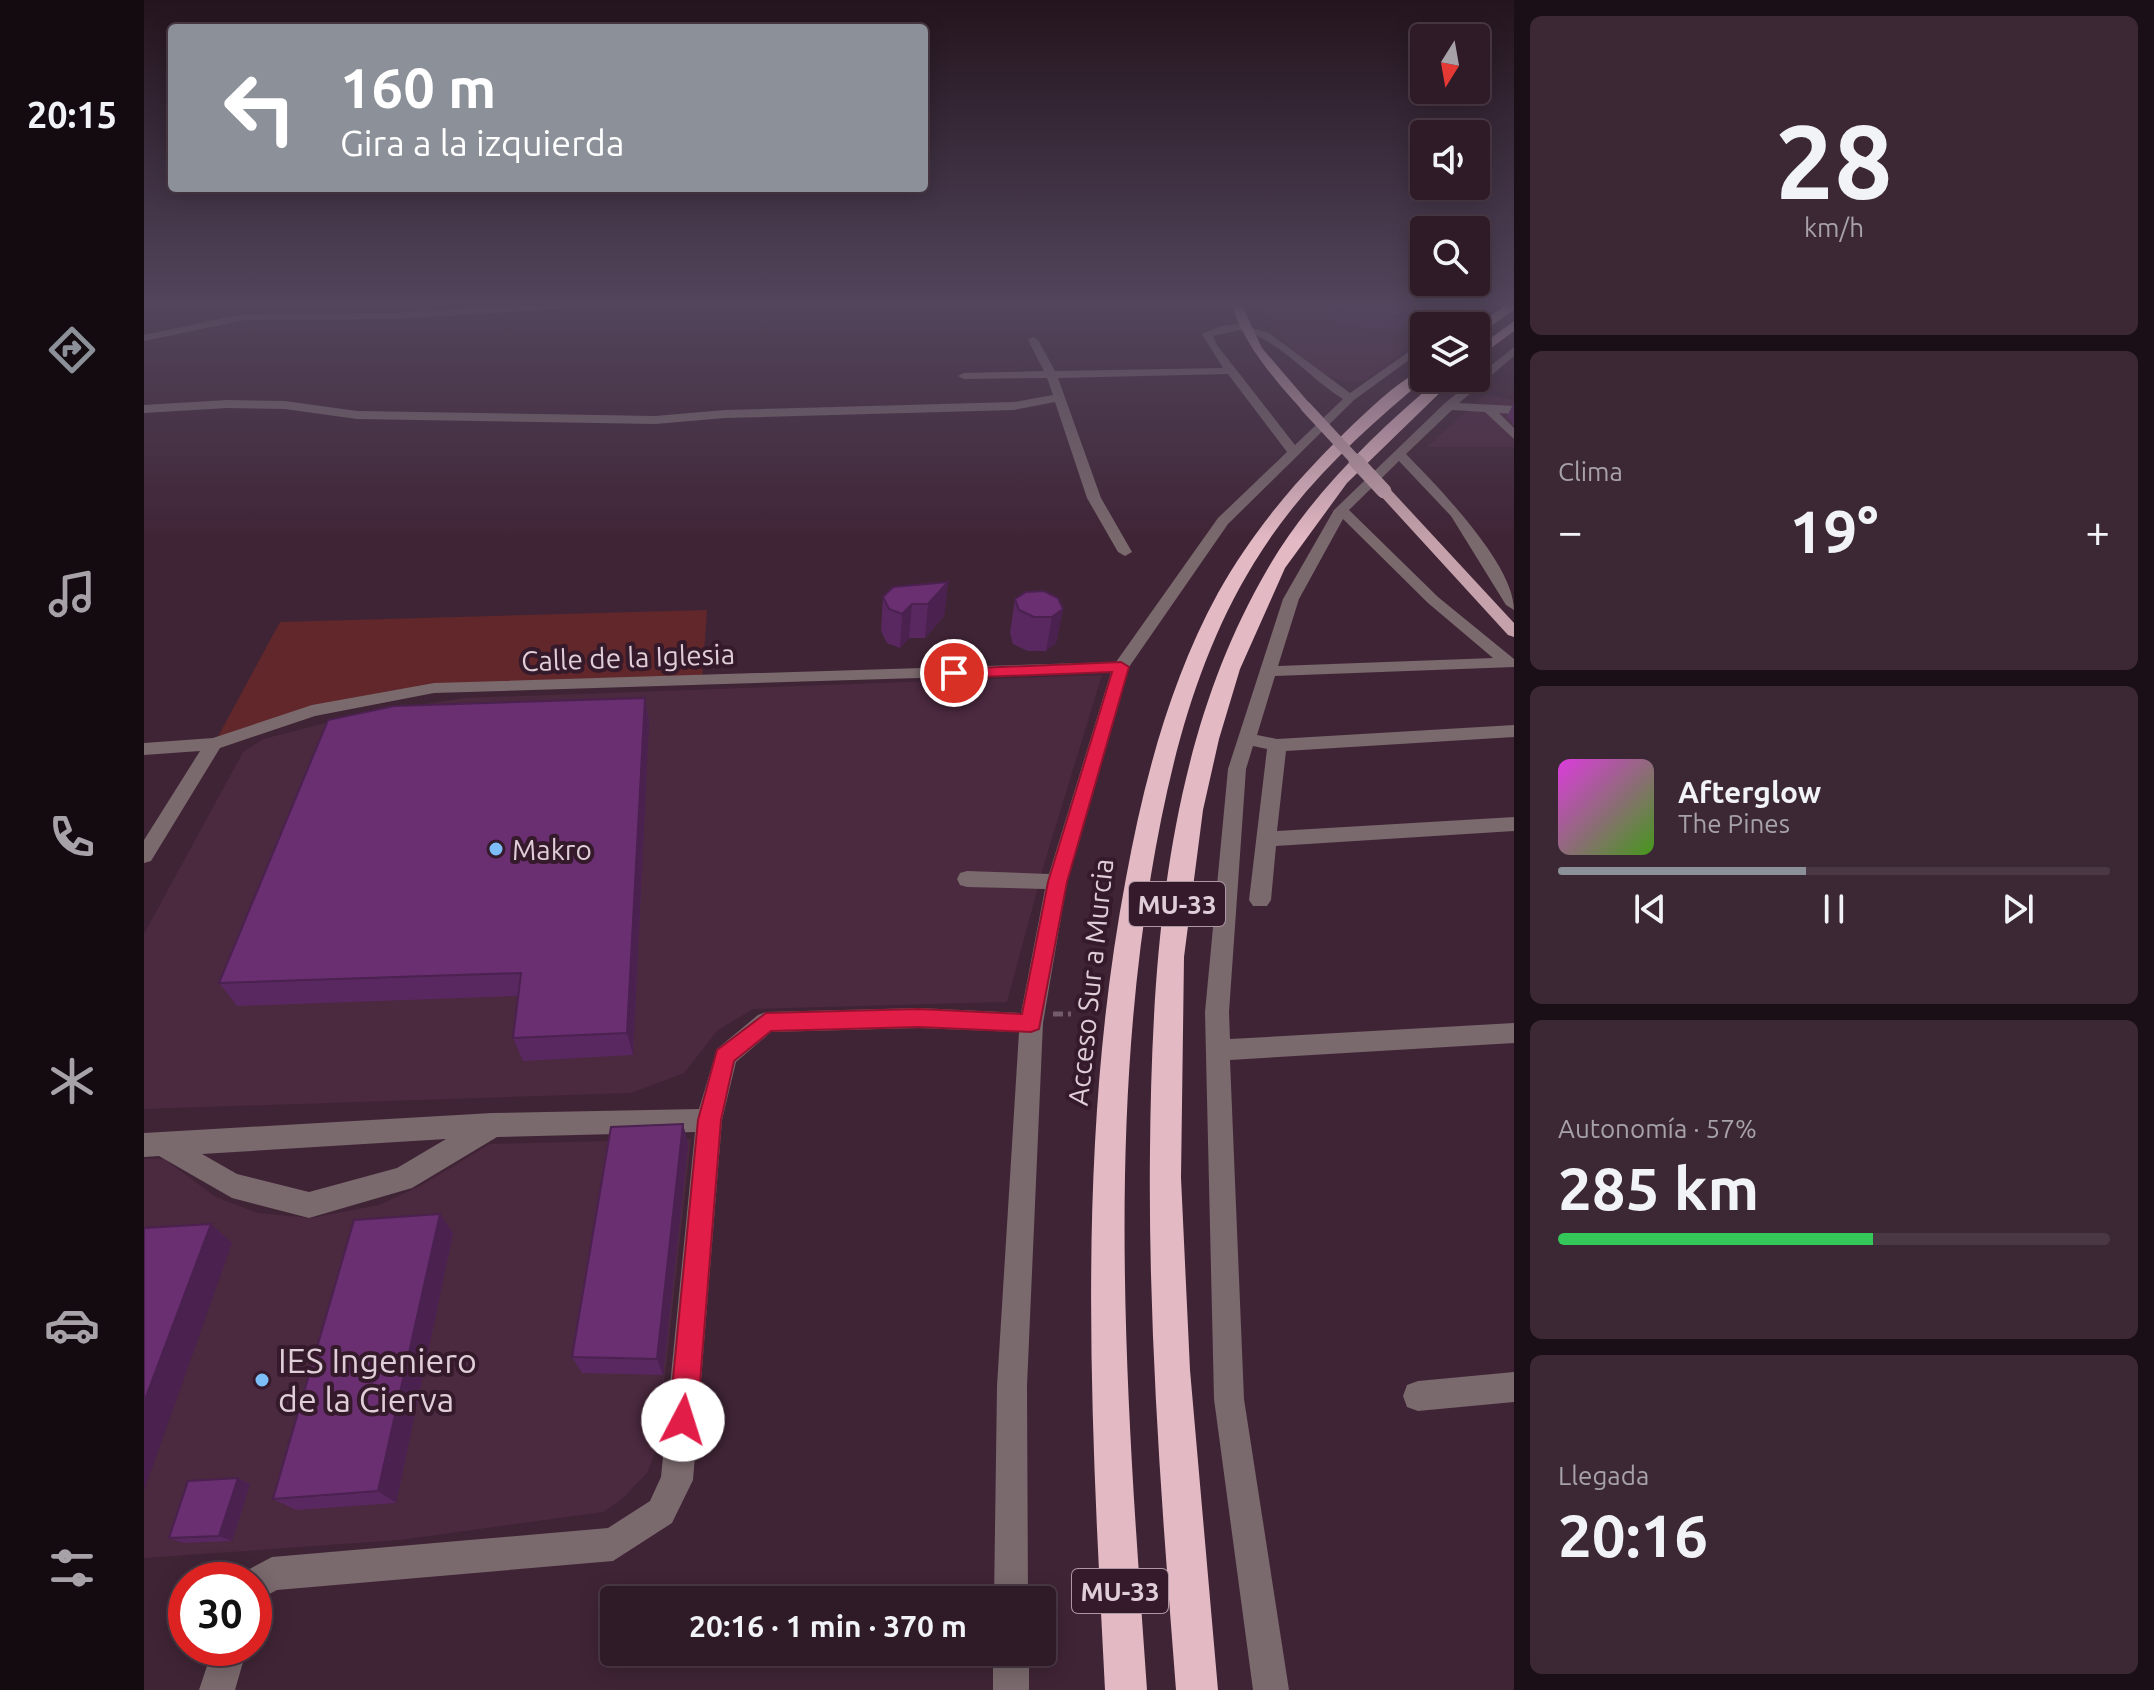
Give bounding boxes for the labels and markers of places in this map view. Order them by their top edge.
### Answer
pin [920,639,988,707]
place label: Makro [512,834,592,865]
marker: Makro [487,840,505,858]
place label: IES Ingeniero de la Cierva [278,1341,477,1418]
marker: IES Ingeniero de la Cierva [253,1371,271,1389]

